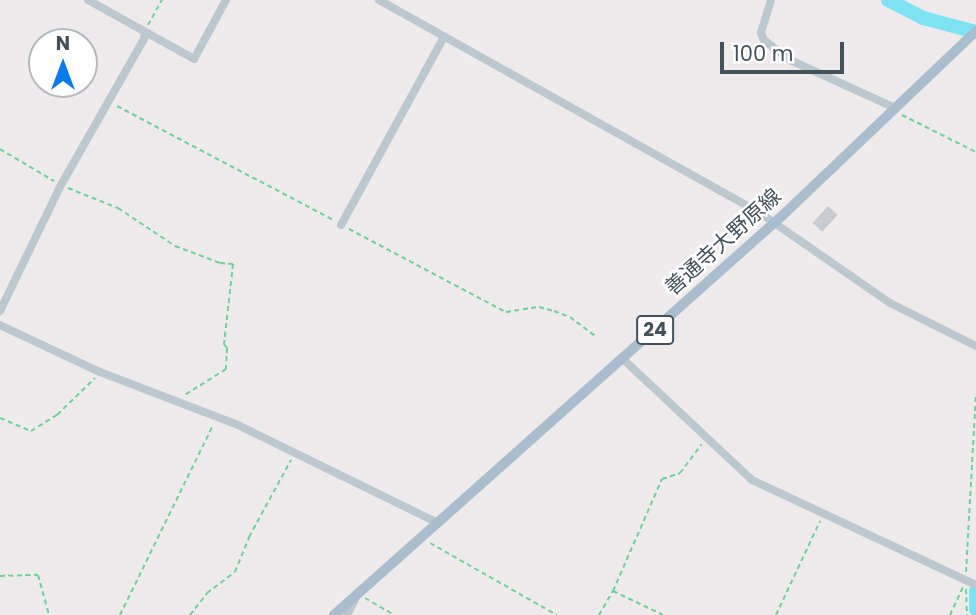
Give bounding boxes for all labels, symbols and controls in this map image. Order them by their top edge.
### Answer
north arrow [28,28,98,98]
scale bar [724,28,848,72]
text: N [56,30,70,57]
text: 100 m [733,39,793,68]
street label: 善通寺大野原線 [660,183,786,301]
road number: 24 [636,314,674,346]

